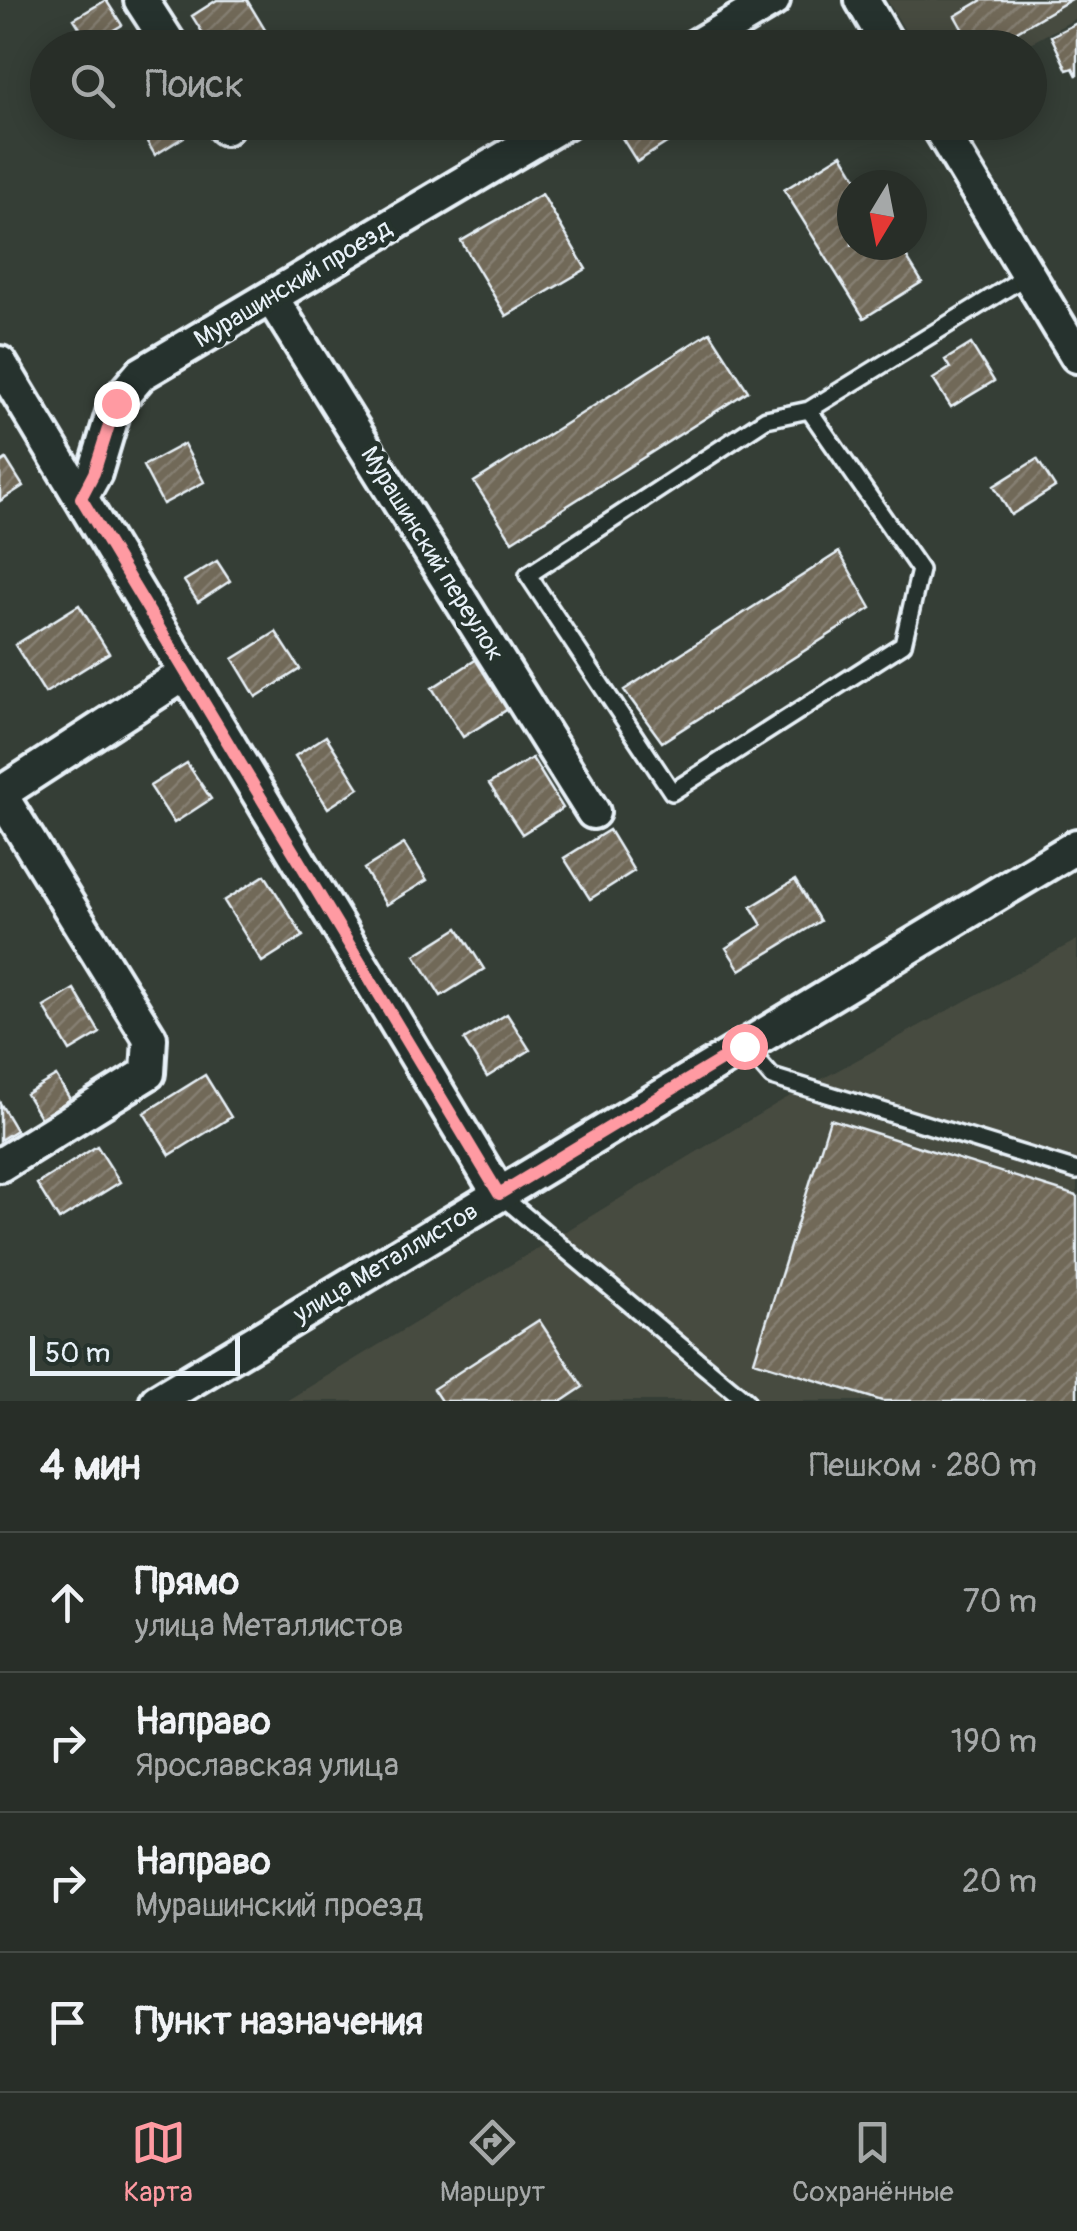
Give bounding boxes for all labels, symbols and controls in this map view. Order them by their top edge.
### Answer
search box [30,30,1047,140]
icon: search [65,58,120,113]
text: Поиск [145,61,244,109]
north arrow [837,170,927,260]
street label: Мурашинский проезд [189,213,397,355]
route end [94,381,140,427]
street label: Мурашинский переулок [353,441,511,667]
route start [722,1024,768,1070]
street label: улица Металлистов [287,1196,484,1331]
scale bar [30,1331,240,1376]
text: 50 m [45,1336,110,1371]
text: 4 мин [40,1440,141,1492]
text: Пешком · 280 m [809,1446,1037,1486]
text: Прямо [135,1558,239,1606]
icon: ahead [40,1575,95,1630]
text: 70 m [963,1582,1037,1622]
text: улица Металлистов [135,1606,404,1646]
text: Направо [135,1698,271,1746]
icon: right [40,1715,95,1770]
text: 190 m [951,1722,1037,1762]
text: Ярославская улица [135,1746,399,1786]
text: Направо [135,1838,271,1886]
icon: right [40,1855,95,1910]
text: 20 m [962,1862,1037,1902]
text: Мурашинский проезд [135,1886,423,1926]
icon: arrive [40,1995,95,2050]
text: Пункт назначения [135,1998,423,2046]
tab: Карта [123,2115,193,2210]
tab: Маршрут [440,2115,545,2210]
tab: Сохранённые [792,2115,954,2210]

